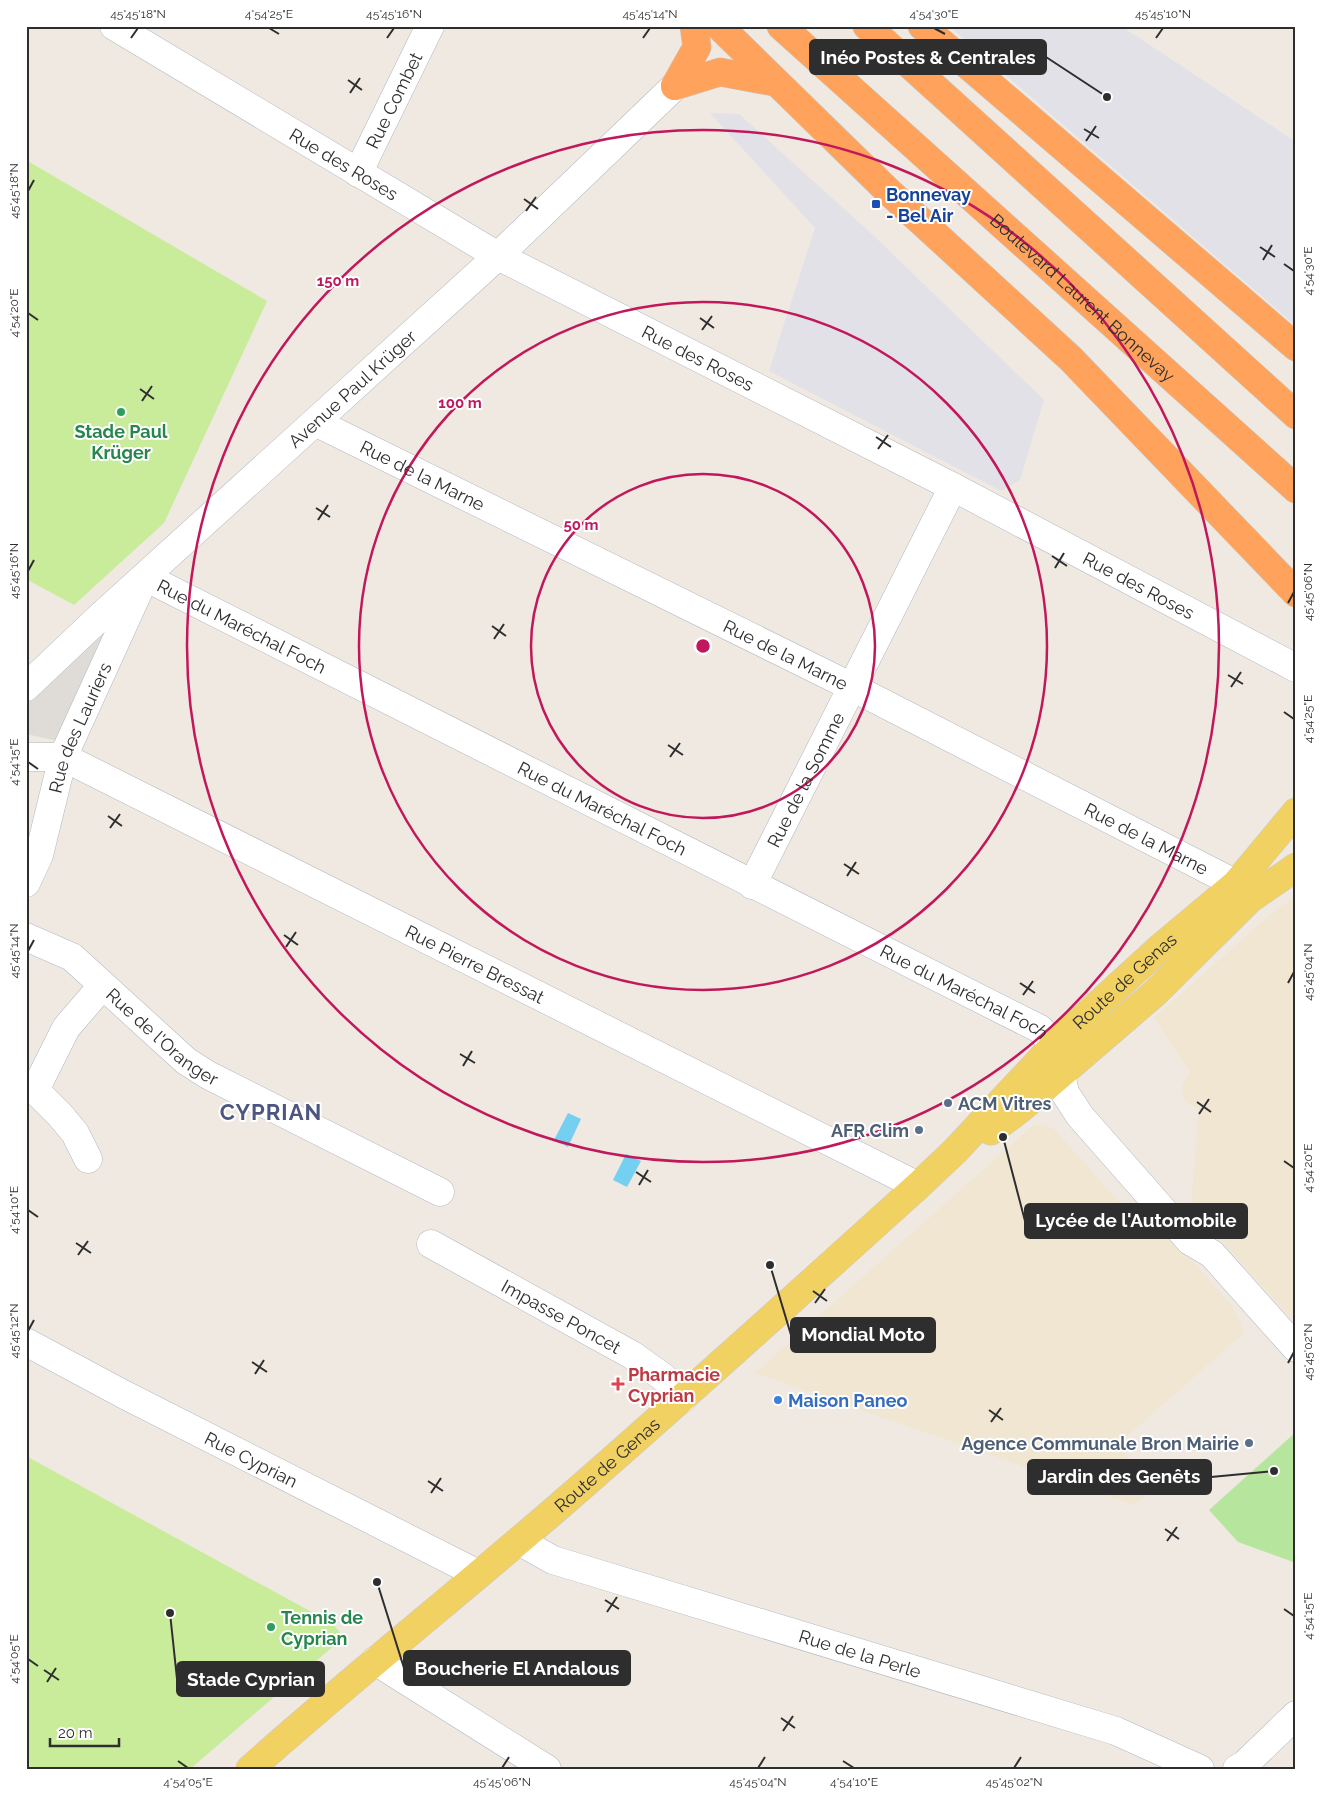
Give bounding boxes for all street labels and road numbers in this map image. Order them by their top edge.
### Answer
street label: Rue Combet [361,49,426,152]
street label: Rue des Roses [286,123,402,204]
street label: Boulevard Laurent Bonnevay [986,209,1180,386]
street label: Rue des Roses [639,320,758,395]
street label: Avenue Paul Krüger [284,325,421,452]
street label: Rue de la Marne [357,436,489,515]
street label: Rue des Roses [1080,547,1198,623]
street label: Rue du Maréchal Foch [154,574,330,677]
street label: Rue de la Marne [720,615,852,694]
street label: Rue des Lauriers [44,659,115,795]
street label: Rue de la Somme [762,708,848,851]
street label: Rue du Maréchal Foch [514,757,690,859]
street label: Rue de la Marne [1081,798,1212,879]
street label: Rue Pierre Bressat [402,920,548,1007]
street label: Route de Genas [1068,928,1181,1033]
street label: Rue du Maréchal Foch [877,940,1054,1043]
street label: Rue de l'Oranger [102,983,223,1089]
street label: Impasse Poncet [498,1275,625,1357]
street label: Route de Genas [550,1413,664,1516]
street label: Rue Cyprian [201,1427,301,1491]
street label: Rue de la Perle [797,1625,924,1682]

